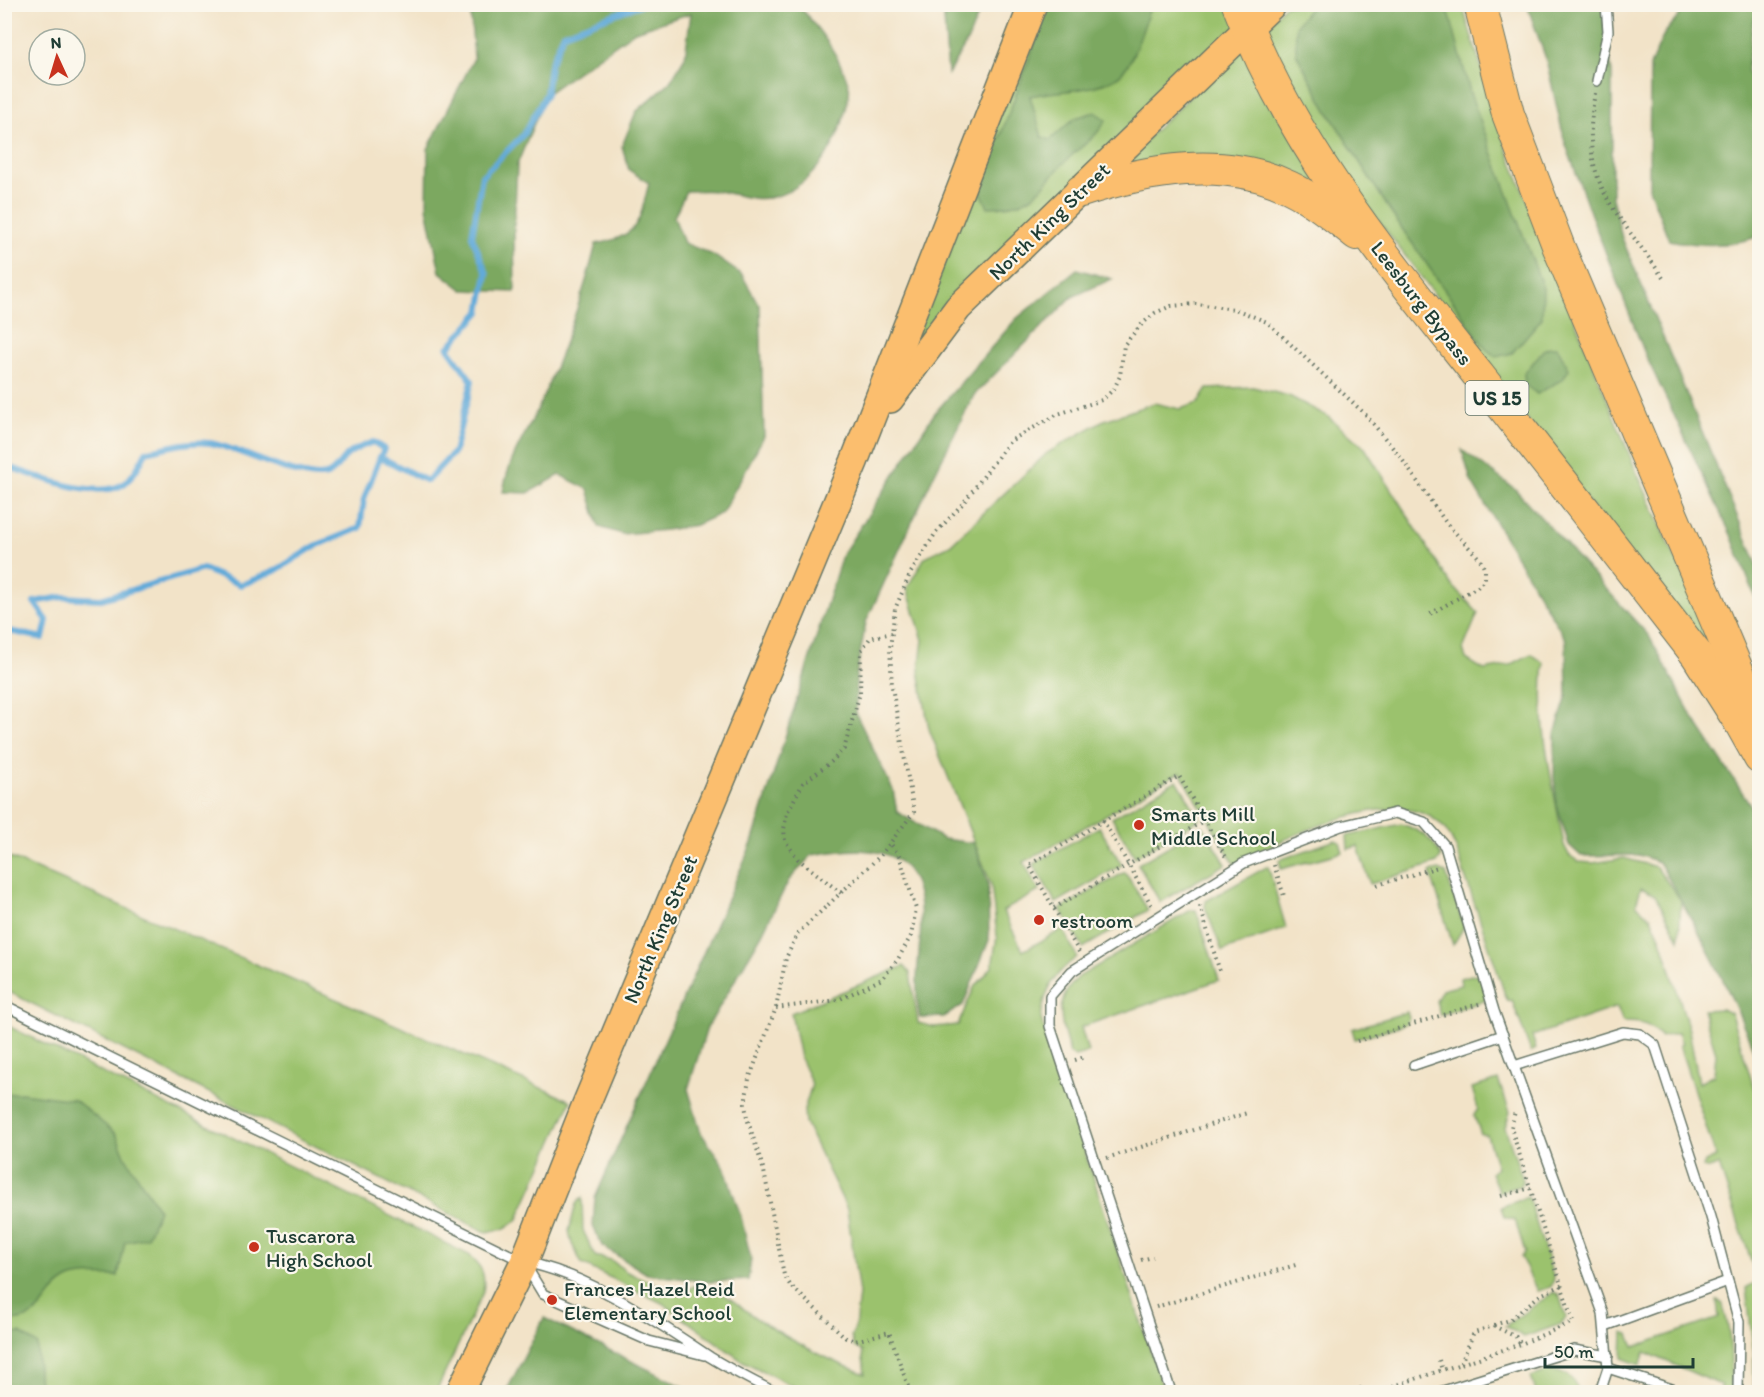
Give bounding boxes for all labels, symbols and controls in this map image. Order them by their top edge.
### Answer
north arrow [27,27,87,87]
text: N [50,33,62,52]
street label: North King Street [983,157,1115,285]
street label: Leesburg Bypass [1366,236,1478,370]
road number: US 15 [1466,381,1528,415]
place label: Smarts Mill Middle School [1151,801,1276,850]
marker: Smarts Mill Middle School [1132,818,1146,832]
street label: North King Street [617,851,703,1007]
place label: restroom [1051,908,1133,933]
marker: restroom [1032,913,1046,927]
place label: Tuscarora High School [266,1223,373,1272]
marker: Tuscarora High School [247,1240,261,1254]
place label: Frances Hazel Reid Elementary School [564,1276,735,1325]
marker: Frances Hazel Reid Elementary School [545,1293,559,1307]
scale bar [1545,1331,1694,1369]
text: 50 m [1554,1341,1594,1363]

